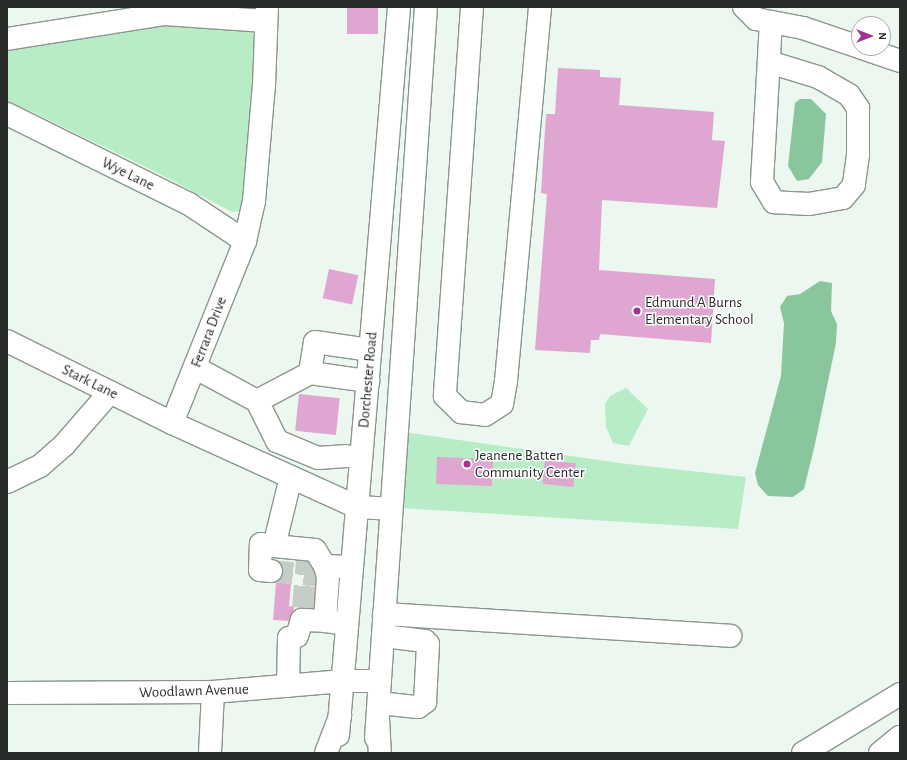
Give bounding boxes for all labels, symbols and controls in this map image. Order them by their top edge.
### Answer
north arrow [851,16,891,56]
text: N [877,32,888,40]
street label: Wye Lane [99,154,157,194]
place label: Edmund A Burns Elementary School [645,293,754,328]
street label: Ferrara Drive [187,294,231,370]
marker: Edmund A Burns Elementary School [632,306,642,316]
street label: Dorchester Road [355,331,381,429]
street label: Stark Lane [59,361,121,403]
place label: Jeanene Batten Community Center [475,446,585,481]
marker: Jeanene Batten Community Center [462,459,472,469]
street label: Woodlawn Avenue [139,680,249,702]

